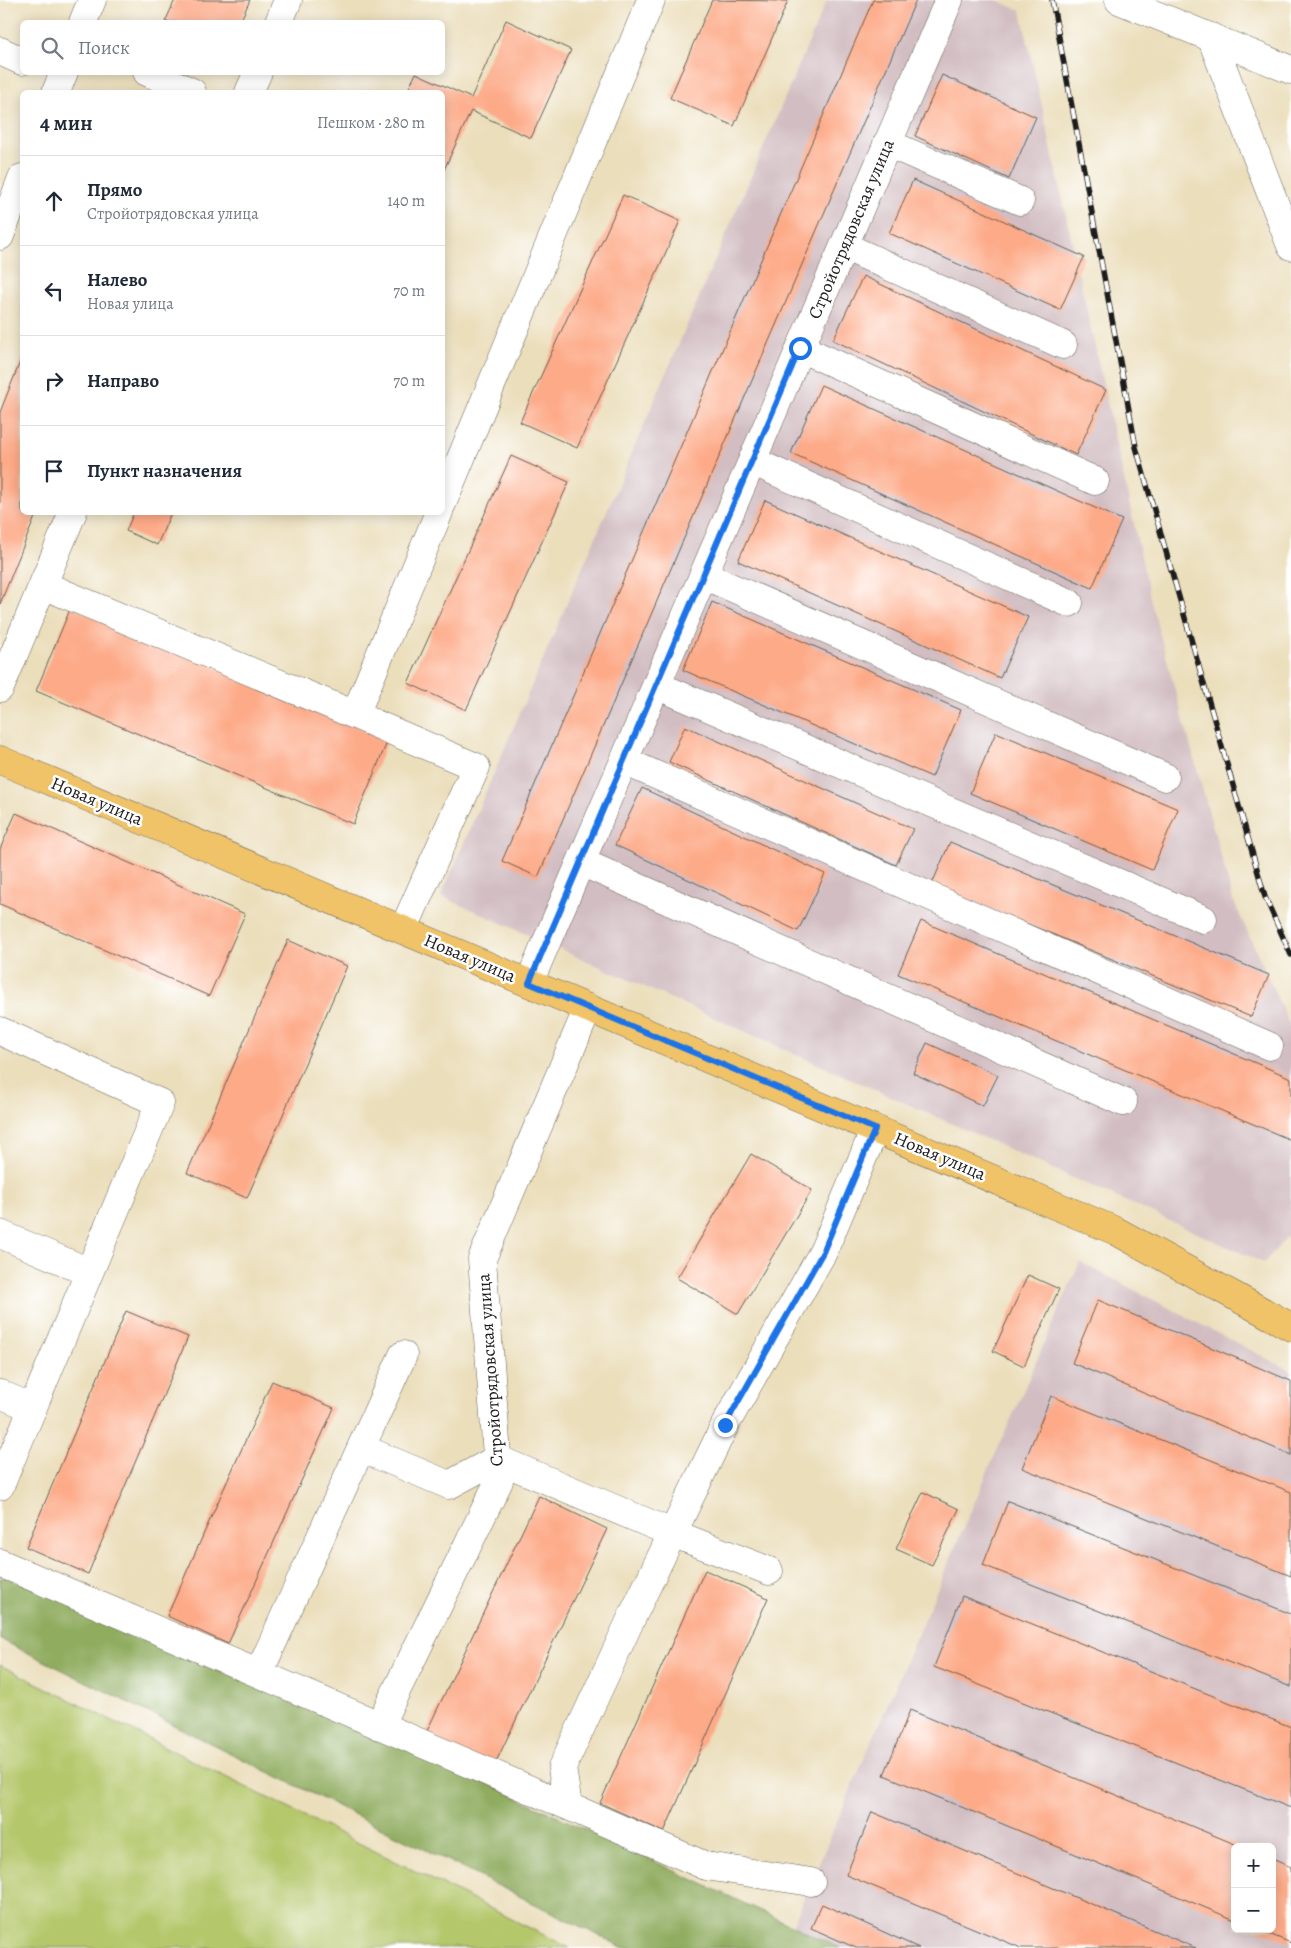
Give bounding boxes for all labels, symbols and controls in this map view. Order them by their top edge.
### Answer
search box [20,20,445,75]
icon: search [38,34,66,62]
text: Поиск [78,35,130,61]
text: 4 мин [40,109,93,137]
text: Пешком · 280 m [317,112,425,134]
street label: Стройотрядовская улица [802,135,900,323]
text: Прямо [87,177,142,203]
icon: ahead [40,187,68,215]
text: 140 m [387,190,425,212]
text: Стройотрядовская улица [87,203,259,225]
text: Налево [87,267,147,293]
icon: left [40,277,68,305]
text: 70 m [393,280,425,302]
text: Новая улица [87,293,174,315]
route start [789,337,812,360]
icon: right [40,367,68,395]
text: Направо [87,368,159,394]
text: 70 m [393,370,425,392]
icon: arrive [40,457,68,485]
text: Пункт назначения [87,458,242,484]
street label: Новая улица [47,771,147,831]
street label: Новая улица [420,928,520,988]
street label: Новая улица [890,1126,990,1186]
street label: Стройотрядовская улица [471,1272,509,1467]
route end [714,1414,737,1437]
map controls [1231,1843,1276,1933]
button: + [1231,1843,1276,1888]
button: − [1231,1888,1276,1933]

